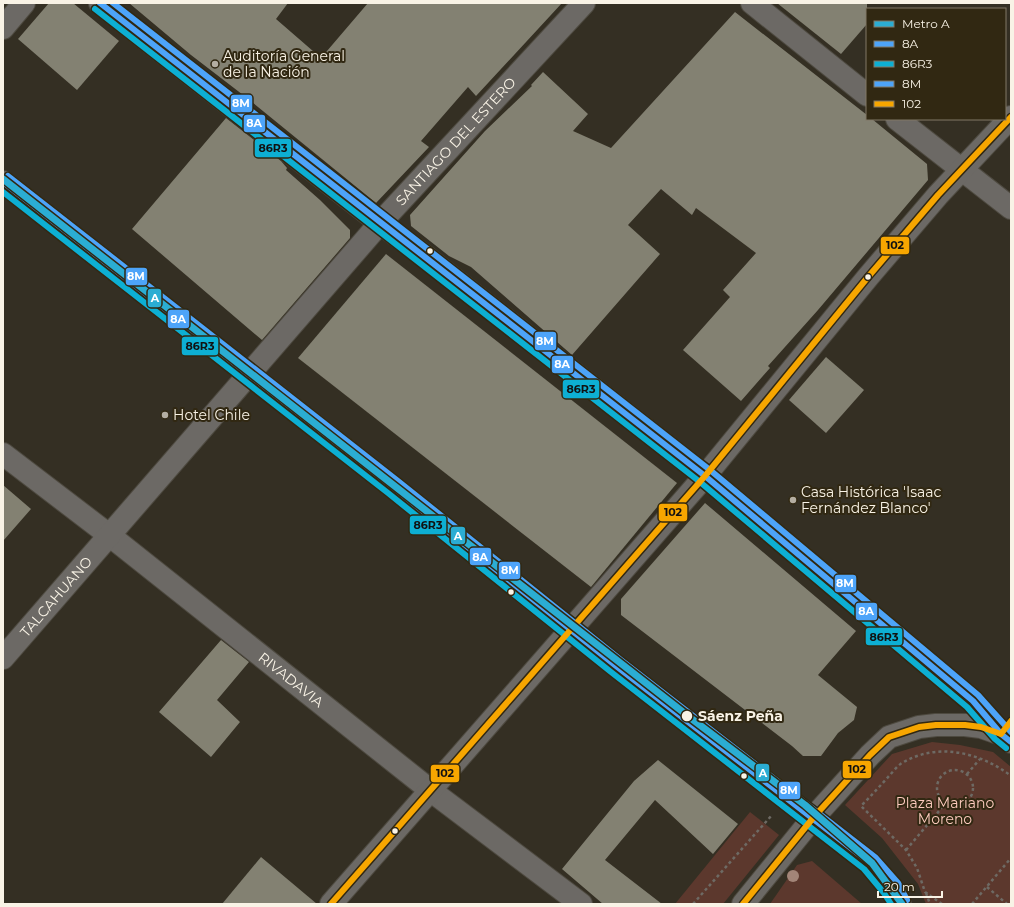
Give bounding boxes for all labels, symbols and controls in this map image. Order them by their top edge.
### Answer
legend [866,8,1006,120]
text: Metro A [902,16,950,31]
text: 8A [902,36,919,51]
place label: Auditoría General de la Nación [223,47,345,81]
text: 86R3 [902,56,933,71]
marker: Auditoría General de la Nación [210,59,220,69]
street label: SANTIAGO DEL ESTERO [392,73,520,209]
text: 8M [902,76,921,91]
line badge: 8M [230,94,253,113]
text: 8M [232,96,250,110]
text: 102 [902,96,921,111]
line badge: 8A [243,114,266,133]
text: 8A [246,116,262,130]
line badge: 86R3 [254,138,292,158]
text: 86R3 [259,141,288,155]
line badge: 102 [880,236,910,255]
text: 102 [886,238,905,252]
unlabelled marker [425,246,435,256]
line badge: 8M [125,267,148,286]
text: 8M [127,269,145,283]
unlabelled marker [863,272,873,282]
line badge: A [147,288,162,308]
text: A [150,291,160,305]
line badge: 8A [167,309,190,329]
text: 8A [170,312,186,326]
line badge: 8M [534,331,557,351]
text: 8M [536,334,554,348]
line badge: 86R3 [181,336,219,356]
text: 86R3 [186,339,215,353]
line badge: 8A [551,355,574,374]
text: 8A [554,357,570,371]
line badge: 86R3 [562,379,600,399]
text: 86R3 [567,382,596,396]
place label: Hotel Chile [173,406,250,424]
marker: Hotel Chile [160,410,170,420]
place label: Casa Histórica 'Isaac Fernández Blanco' [801,483,942,517]
marker: Casa Histórica 'Isaac Fernández Blanco' [788,495,798,505]
line badge: 102 [658,503,688,522]
text: 102 [664,505,683,519]
line badge: 86R3 [409,515,447,535]
text: 86R3 [414,518,443,532]
line badge: A [450,526,466,545]
text: A [453,529,463,543]
line badge: 8A [469,547,492,566]
text: 8A [472,550,488,564]
street label: TALCAHUANO [16,553,96,641]
line badge: 8M [498,561,521,580]
text: 8M [501,563,519,577]
line badge: 8M [834,574,857,593]
text: 8M [836,576,854,590]
unlabelled marker [506,587,516,597]
line badge: 8A [855,602,878,621]
text: 8A [858,604,874,618]
line badge: 86R3 [865,627,903,646]
text: 86R3 [870,630,899,644]
street label: RIVADAVIA [255,648,328,712]
place label: Sáenz Peña [698,707,783,725]
marker: Sáenz Peña [680,709,694,723]
line badge: 102 [842,760,872,779]
text: 102 [848,762,867,776]
line badge: A [755,763,770,782]
line badge: 102 [430,764,460,783]
text: 102 [436,766,455,780]
text: A [758,766,768,780]
unlabelled marker [739,771,749,781]
line badge: 8M [778,781,801,800]
text: 8M [780,783,798,797]
park label: Plaza Mariano Moreno [896,794,994,828]
unlabelled marker [390,826,400,836]
scale bar [878,873,942,899]
text: 20 m [884,879,915,894]

